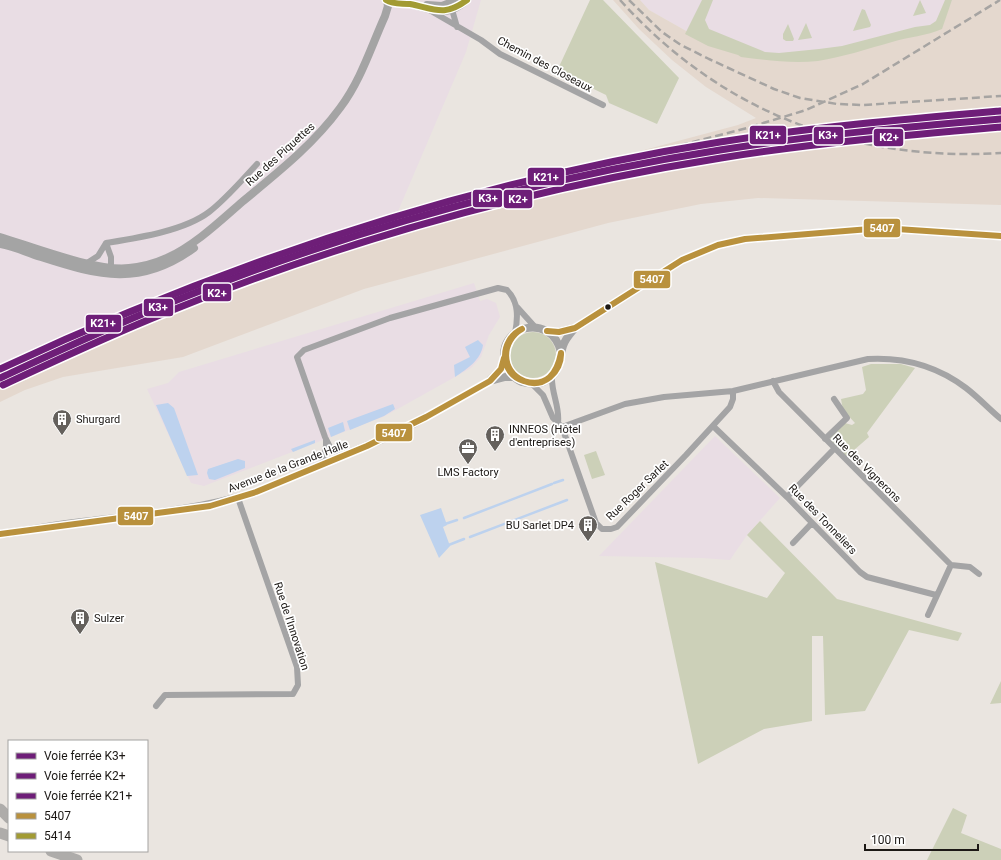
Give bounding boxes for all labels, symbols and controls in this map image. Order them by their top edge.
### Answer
street label: Chemin des Closeaux [495,34,595,95]
street label: Rue des Piquettes [243,120,318,189]
line badge: K21+ [749,125,787,145]
line badge: K3+ [813,126,844,145]
line badge: K2+ [873,128,904,147]
text: K21+ [755,129,781,142]
text: K3+ [818,129,838,142]
text: K2+ [879,131,899,144]
line badge: K21+ [527,167,565,186]
text: K21+ [533,171,559,184]
line badge: K3+ [472,189,503,208]
line badge: K2+ [503,189,533,209]
text: K3+ [478,192,498,205]
text: K2+ [508,193,528,206]
line badge: 5407 [863,218,901,238]
text: 5407 [869,222,895,235]
line badge: 5407 [633,270,671,289]
text: 5407 [639,273,665,286]
line badge: K2+ [202,283,232,302]
text: K2+ [207,287,227,300]
line badge: K3+ [143,298,174,317]
text: K3+ [148,301,168,314]
unlabelled marker [603,302,613,312]
line badge: K21+ [85,314,122,333]
text: K21+ [90,317,116,330]
building icon: Shurgard [51,408,73,436]
place label: Shurgard [76,413,120,426]
line badge: 5407 [375,423,413,442]
place label: INNEOS (Hôtel d'entreprises) [509,423,581,449]
building icon: INNEOS (Hôtel d'entreprises) [484,424,506,452]
text: 5407 [381,427,407,440]
street label: Rue des Vignerons [830,431,904,505]
street label: Avenue de la Grande Halle [226,437,350,495]
office icon: LMS Factory [457,437,479,465]
street label: Rue Roger Sarlet [604,457,671,523]
place label: LMS Factory [437,466,499,479]
street label: Rue des Tonneliers [786,482,860,557]
line badge: 5407 [117,506,154,526]
text: 5407 [123,510,149,523]
building icon: BU Sarlet DP4 [577,514,599,542]
place label: BU Sarlet DP4 [506,519,574,532]
street label: Rue de l'Innovation [271,580,312,672]
building icon: Sulzer [69,607,91,635]
place label: Sulzer [94,612,124,625]
legend [8,740,148,852]
text: Voie ferrée K3+ [44,749,126,763]
text: Voie ferrée K2+ [44,769,126,783]
text: Voie ferrée K21+ [44,789,133,803]
text: 5407 [44,809,71,823]
scale bar [865,826,978,852]
text: 5414 [44,829,71,843]
text: 100 m [871,833,905,847]

